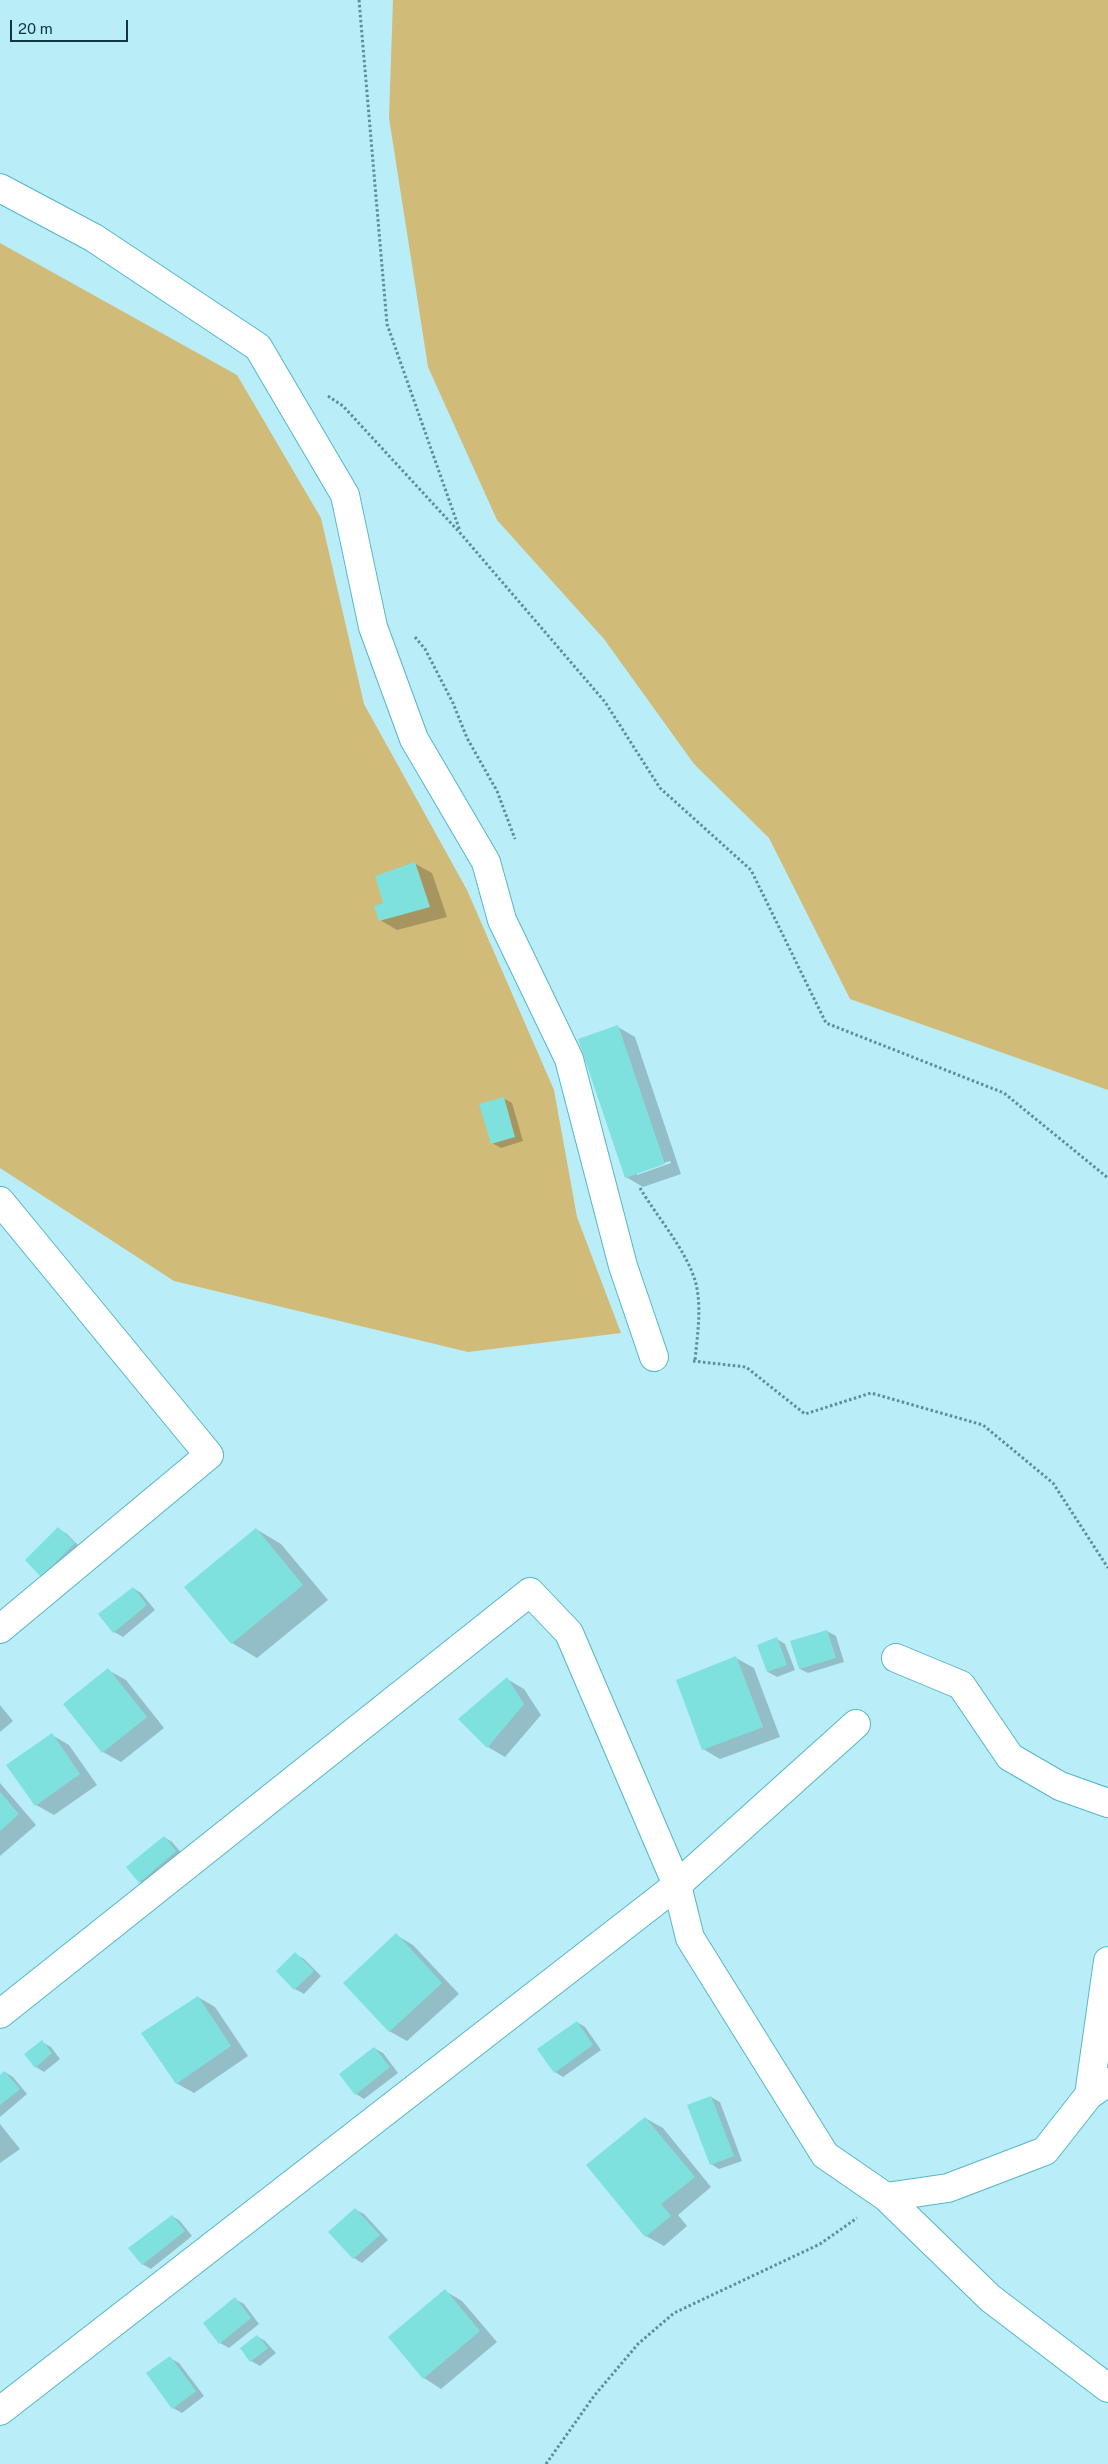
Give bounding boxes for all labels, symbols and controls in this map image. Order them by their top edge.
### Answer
scale bar [12,10,130,42]
text: 20 m [18,20,53,37]

